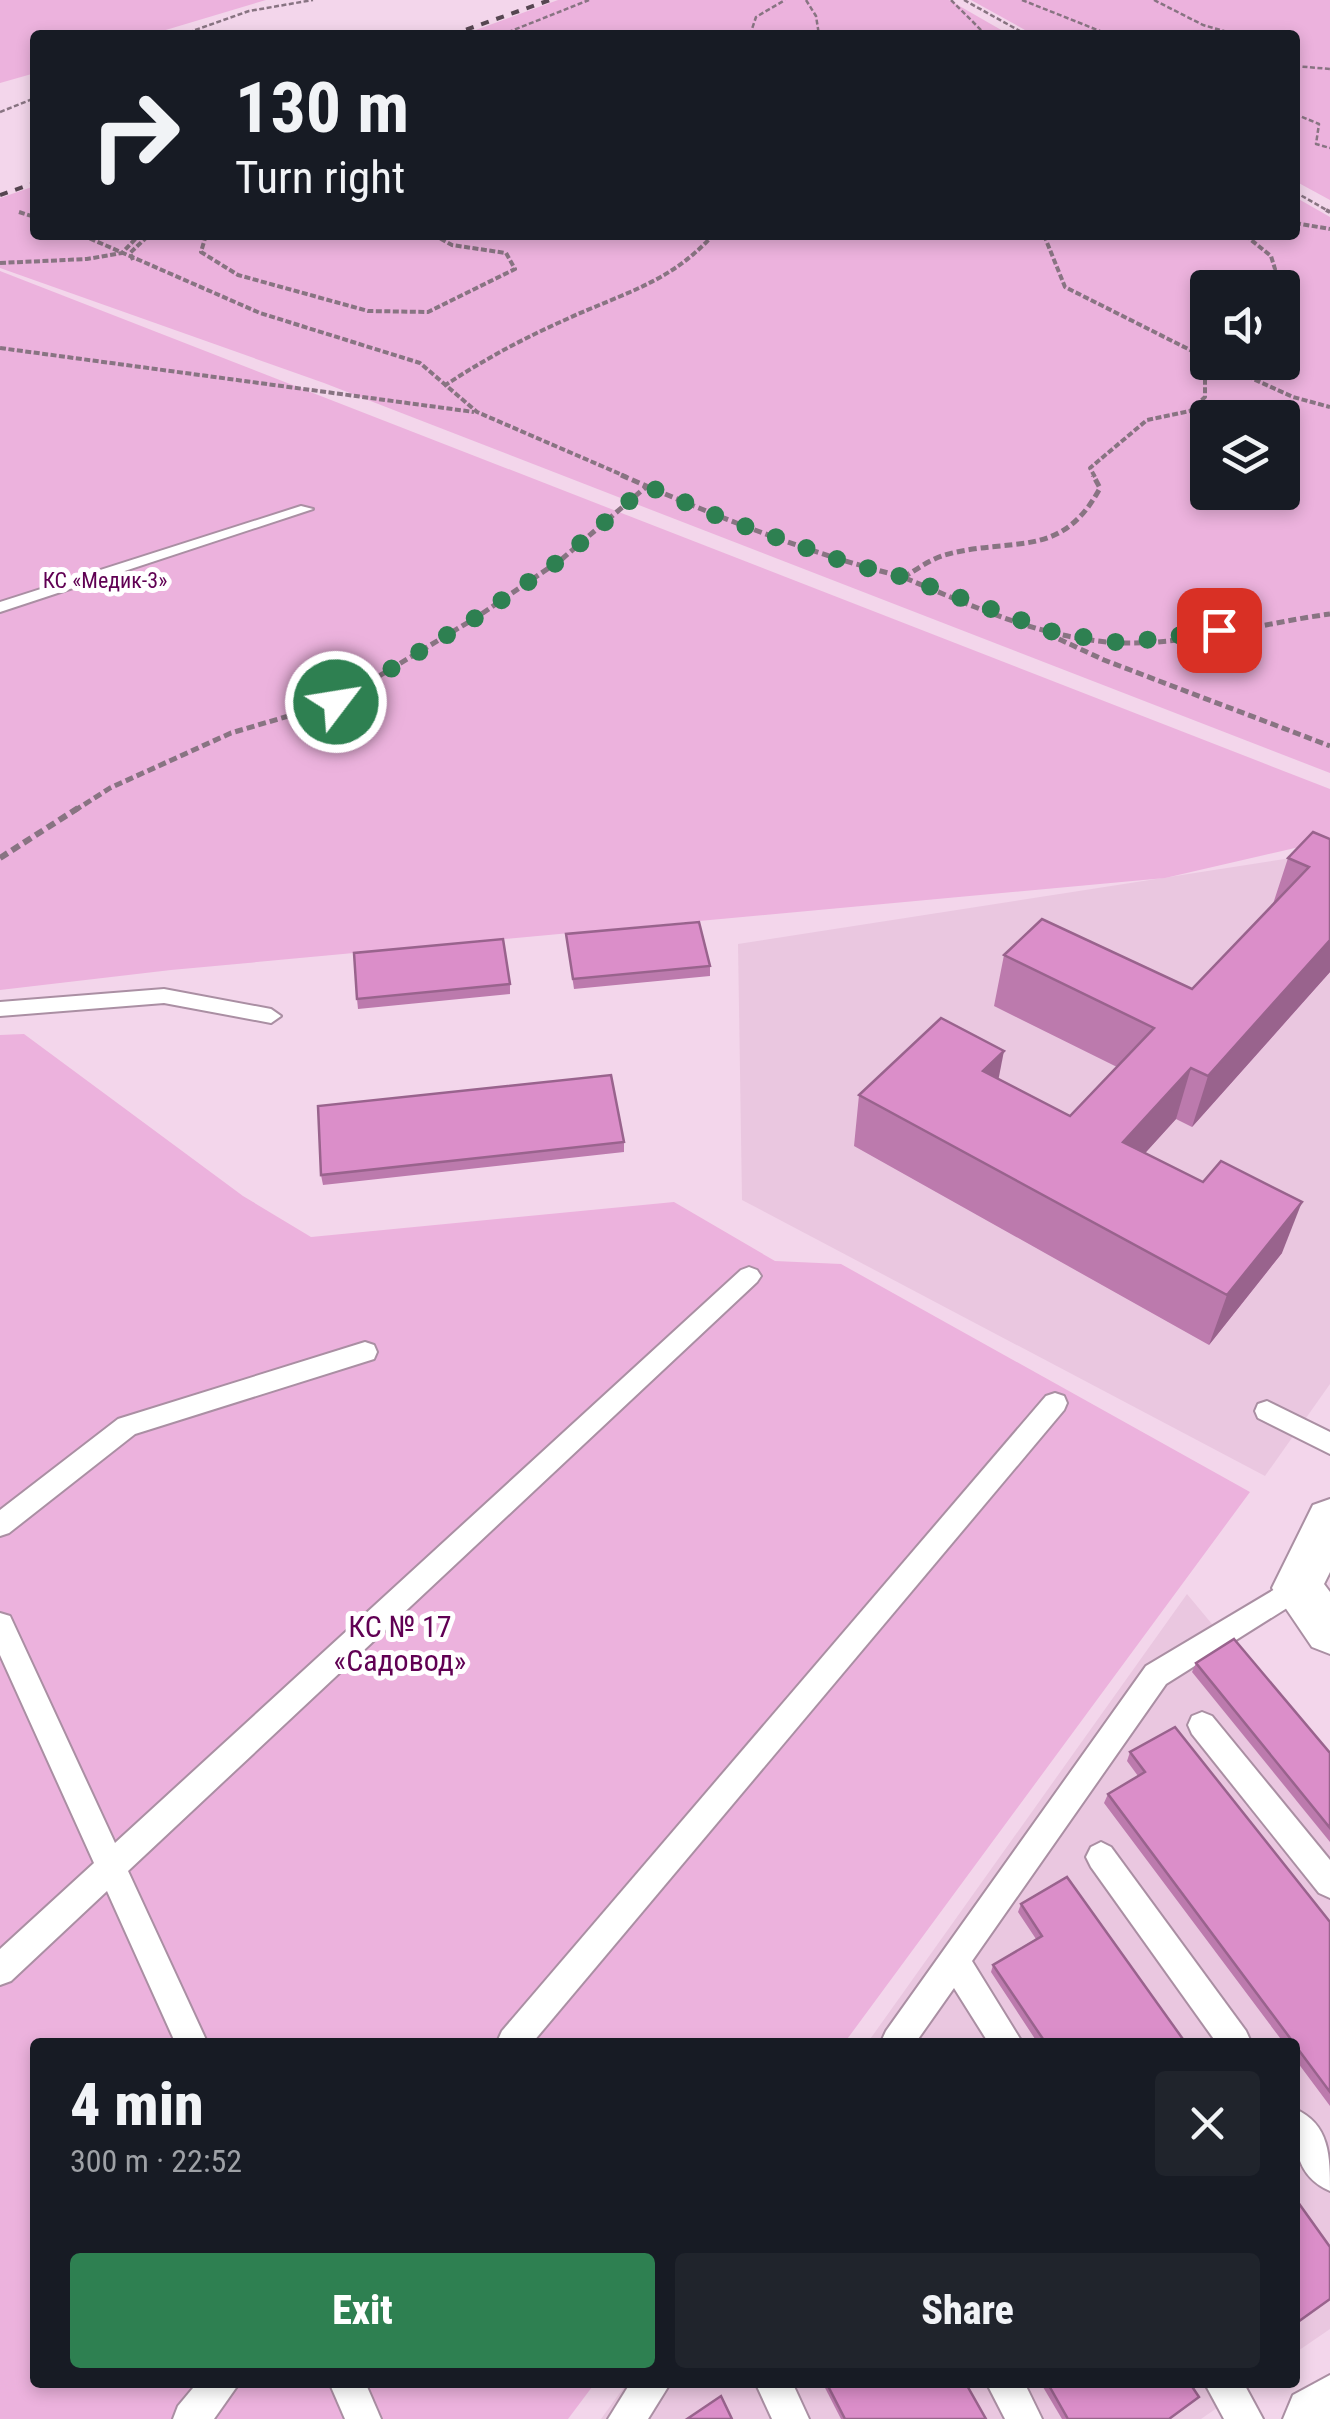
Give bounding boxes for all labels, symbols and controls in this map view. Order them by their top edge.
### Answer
text: 130 m [235,67,409,149]
icon: right [70,70,200,200]
text: Turn right [235,151,405,204]
map controls [1190,270,1300,510]
button: sound [1190,270,1300,380]
button: layers [1190,400,1300,510]
park label: КС «Медик-3» [43,568,167,593]
pin [1177,588,1262,673]
icon: arrive [1192,603,1247,658]
position arrow [284,650,388,754]
park label: КС № 17 «Садовод» [334,1609,466,1678]
text: 4 min [70,2069,204,2140]
button: close [1155,2071,1260,2176]
text: 300 m · 22:52 [70,2142,242,2180]
button: Exit [70,2253,655,2368]
button: Share [675,2253,1260,2368]

